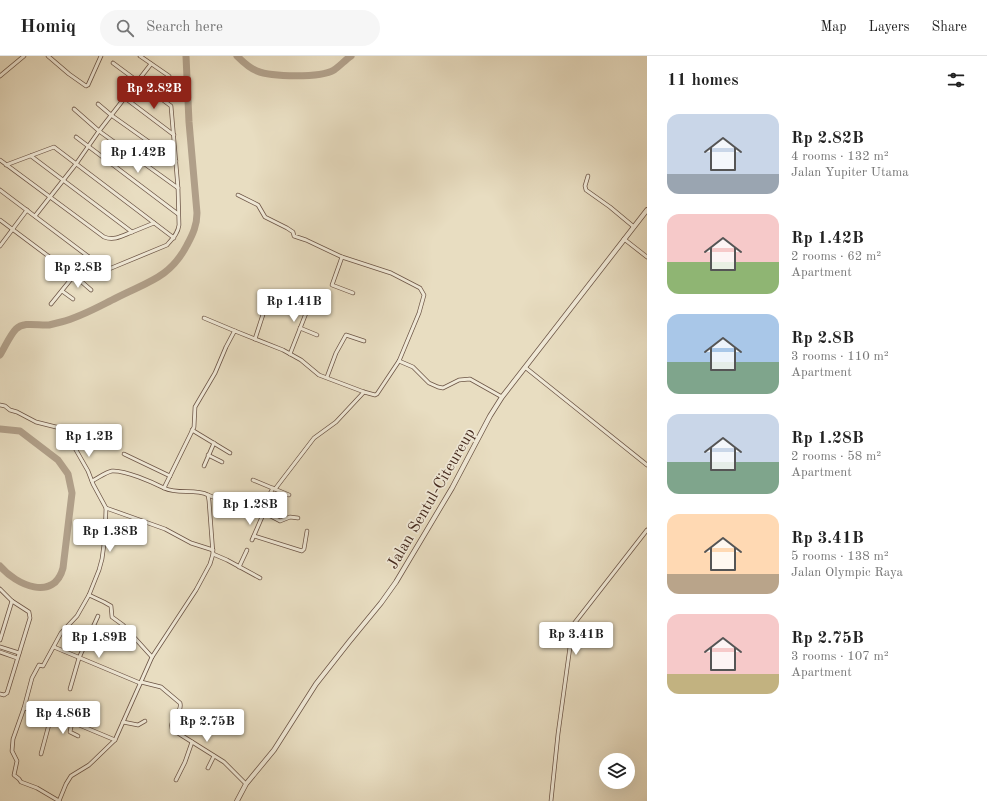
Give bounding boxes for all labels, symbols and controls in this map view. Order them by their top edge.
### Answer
search box [100,10,380,46]
icon: search [114,17,136,39]
text: Homiq [20,18,76,37]
text: Search here [146,20,223,35]
text: Map [821,20,847,34]
text: Layers [869,20,910,34]
text: Share [932,20,967,34]
icon: filters [945,69,967,91]
text: 11 homes [667,72,739,89]
pin: Rp 2.82B [113,76,195,110]
text: Rp 2.82B [126,82,182,95]
icon: home [699,130,747,178]
text: Rp 2.82B [791,130,864,147]
pin: Rp 1.42B [97,140,179,174]
text: Rp 1.42B [110,146,166,159]
text: 4 rooms · 132 m² [791,150,889,163]
text: Jalan Yupiter Utama [791,166,909,179]
icon: home [699,230,747,278]
text: Rp 1.42B [791,230,864,247]
text: 2 rooms · 62 m² [791,250,881,263]
pin: Rp 2.8B [41,255,115,289]
text: Rp 2.8B [54,261,102,274]
text: Apartment [791,266,852,279]
pin: Rp 1.41B [253,289,335,323]
text: Rp 1.41B [266,295,322,308]
icon: home [699,330,747,378]
text: Rp 2.8B [791,330,854,347]
text: 3 rooms · 110 m² [791,350,889,363]
text: Apartment [791,366,852,379]
pin: Rp 1.2B [52,424,126,458]
street label: Jalan Sentul-Citeureup [385,426,479,572]
text: Rp 1.2B [65,430,113,443]
icon: home [699,430,747,478]
text: Rp 1.28B [791,430,864,447]
text: 2 rooms · 58 m² [791,450,881,463]
text: Apartment [791,466,852,479]
pin: Rp 1.28B [209,492,291,526]
text: Rp 1.28B [222,498,278,511]
pin: Rp 1.38B [69,519,151,553]
text: Rp 1.38B [82,525,138,538]
icon: home [699,530,747,578]
text: Rp 3.41B [791,530,864,547]
text: 5 rooms · 138 m² [791,550,889,563]
text: Jalan Olympic Raya [791,566,903,579]
pin: Rp 3.41B [535,622,617,656]
pin: Rp 1.89B [58,625,140,659]
text: Rp 3.41B [548,628,604,641]
icon: home [699,630,747,678]
text: Rp 2.75B [791,630,864,647]
text: Rp 1.89B [71,631,127,644]
text: 3 rooms · 107 m² [791,650,889,663]
text: Apartment [791,666,852,679]
pin: Rp 4.86B [22,701,104,735]
text: Rp 4.86B [35,707,91,720]
pin: Rp 2.75B [166,709,248,743]
text: Rp 2.75B [179,715,235,728]
map controls [599,753,635,789]
button: layers [599,753,635,789]

